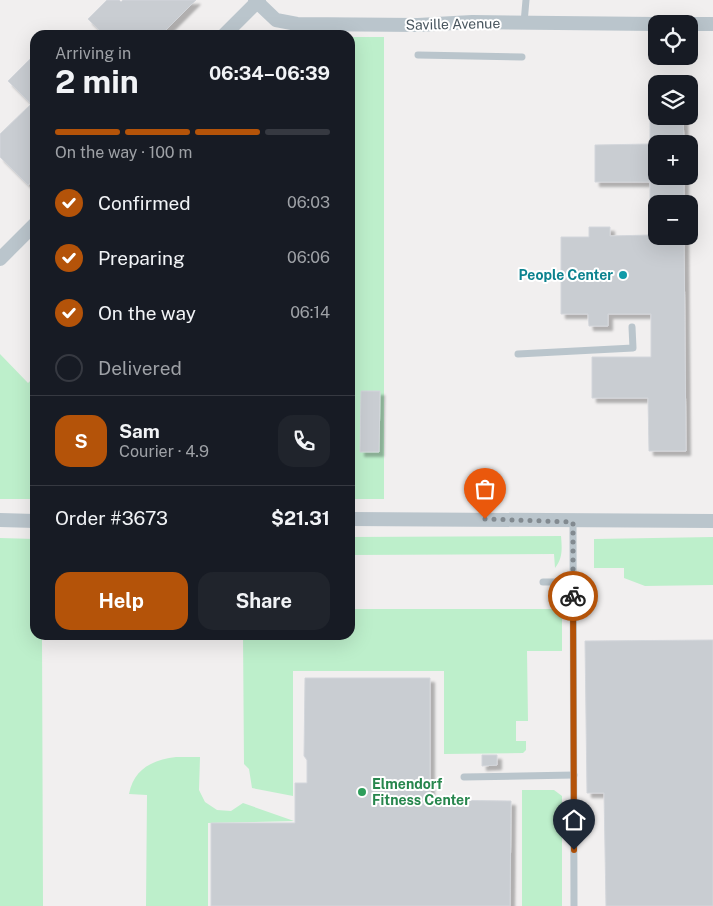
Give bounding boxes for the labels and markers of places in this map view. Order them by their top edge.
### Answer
place label: People Center [518,267,613,283]
marker: People Center [617,269,629,281]
pin [464,468,506,519]
place label: Elmendorf Fitness Center [372,776,470,808]
marker: Elmendorf Fitness Center [356,786,368,798]
pin [553,799,595,850]

